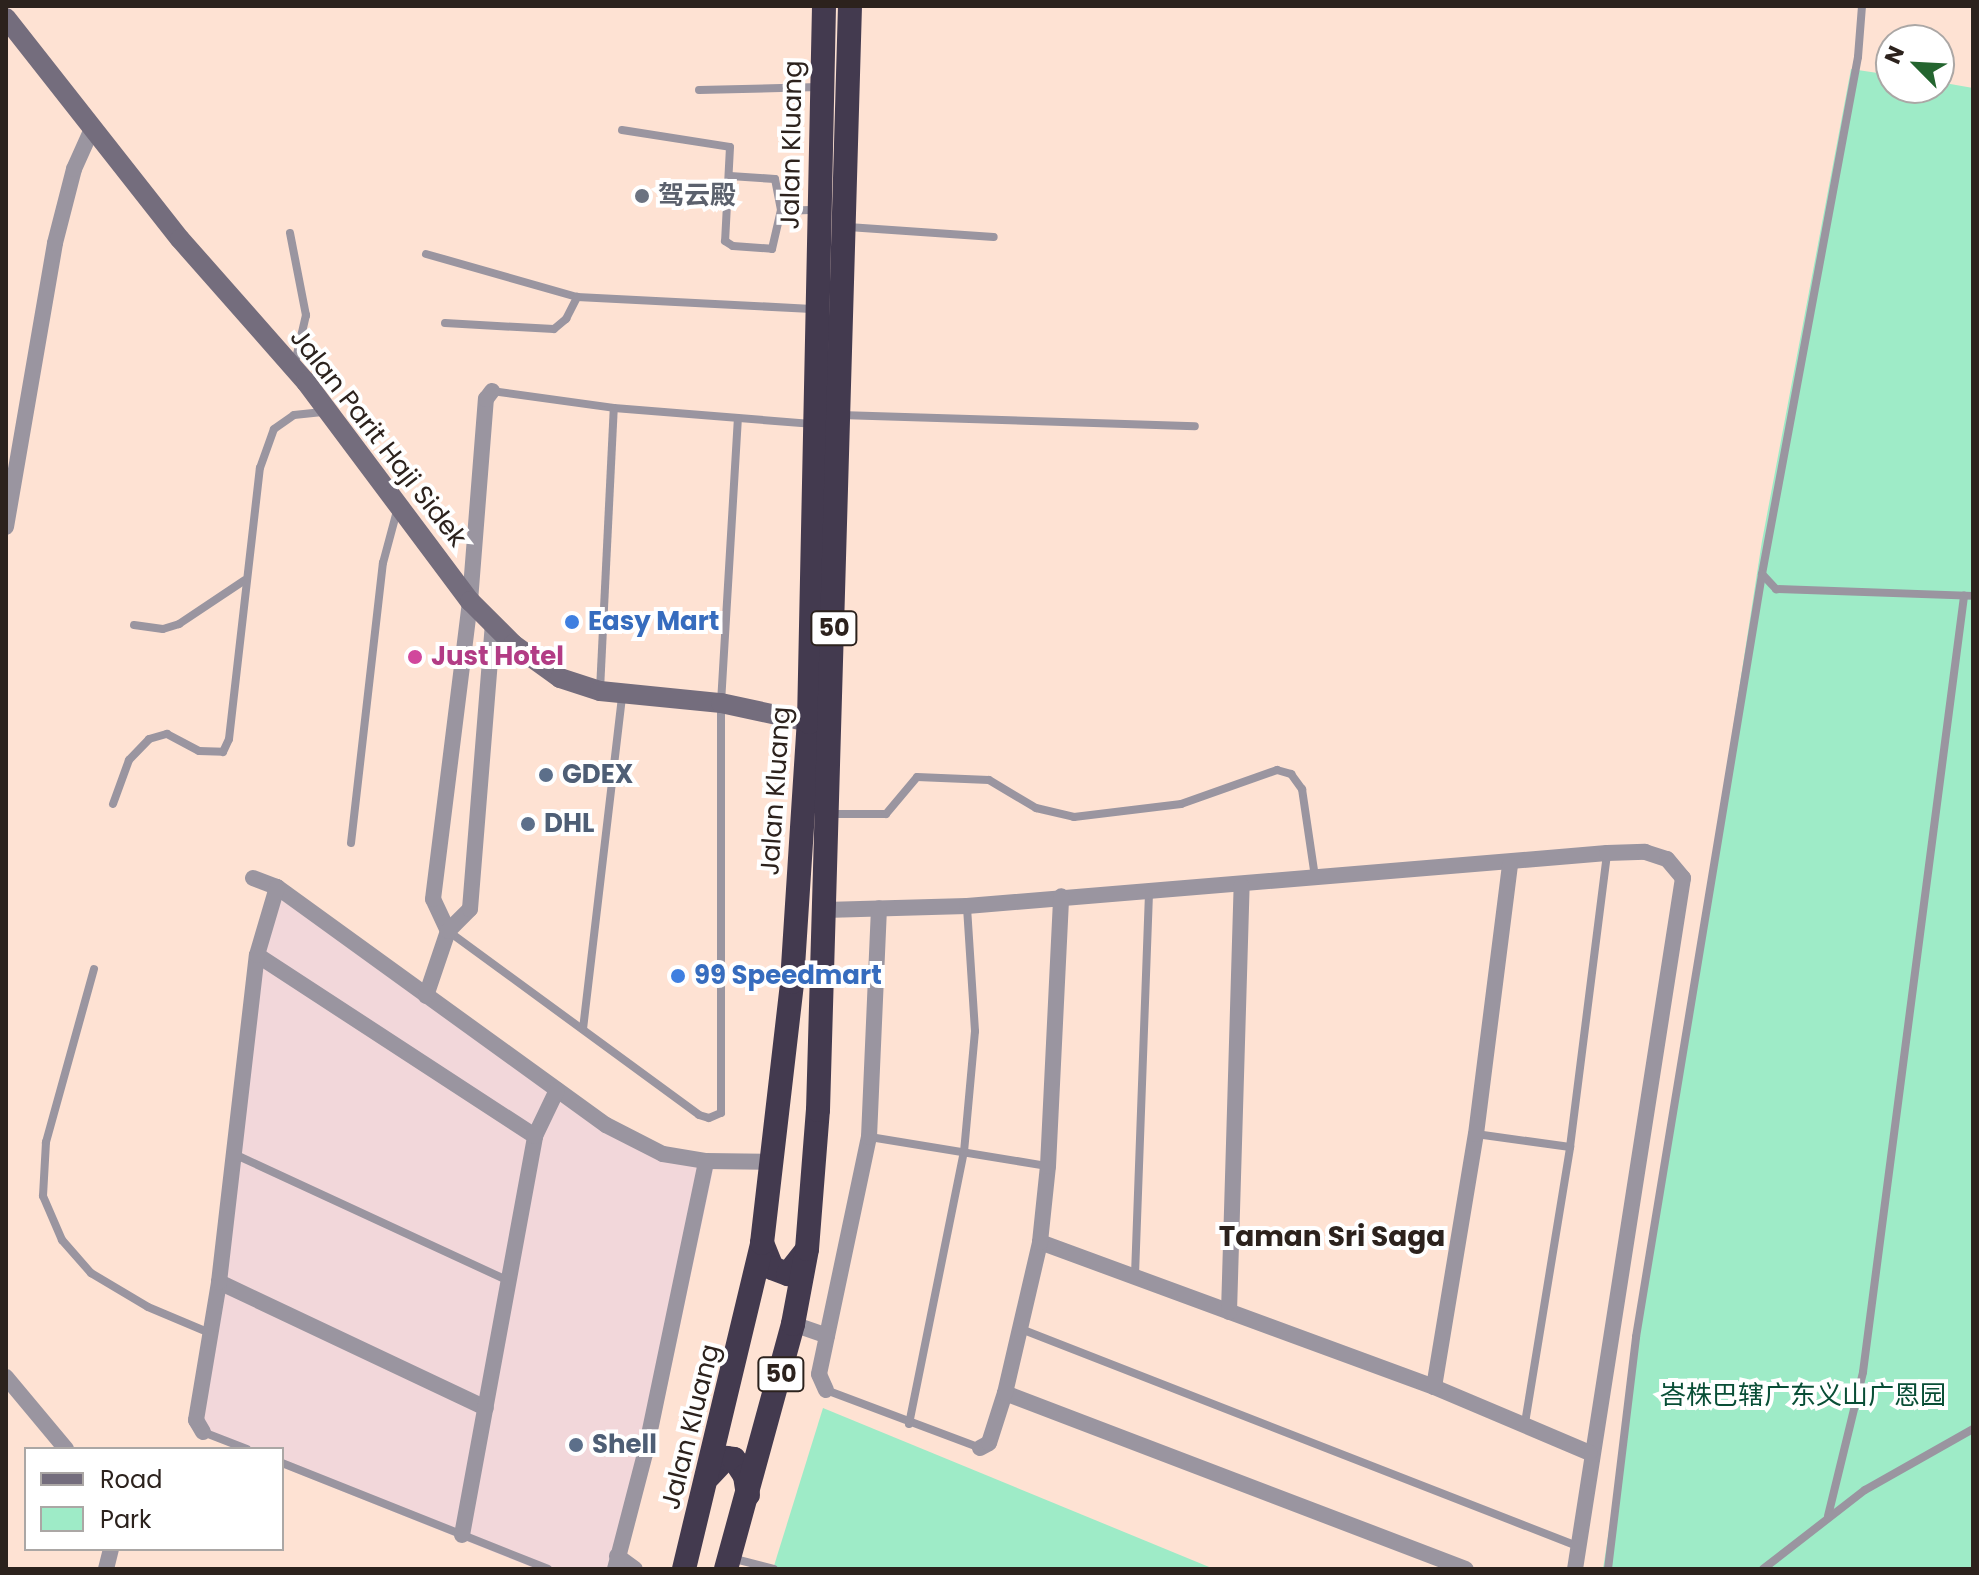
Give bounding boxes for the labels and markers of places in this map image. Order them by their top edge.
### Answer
place label: 驾云殿 [658,180,736,212]
marker: 驾云殿 [633,187,651,205]
place label: Easy Mart [588,606,719,638]
marker: Easy Mart [563,613,581,631]
place label: Just Hotel [431,641,564,673]
marker: Just Hotel [406,648,424,666]
place label: GDEX [562,759,633,791]
marker: GDEX [537,766,555,784]
place label: DHL [544,808,594,840]
marker: DHL [519,815,537,833]
place label: 99 Speedmart [694,960,882,992]
marker: 99 Speedmart [669,967,687,985]
place label: Shell [592,1429,657,1461]
marker: Shell [567,1436,585,1454]

